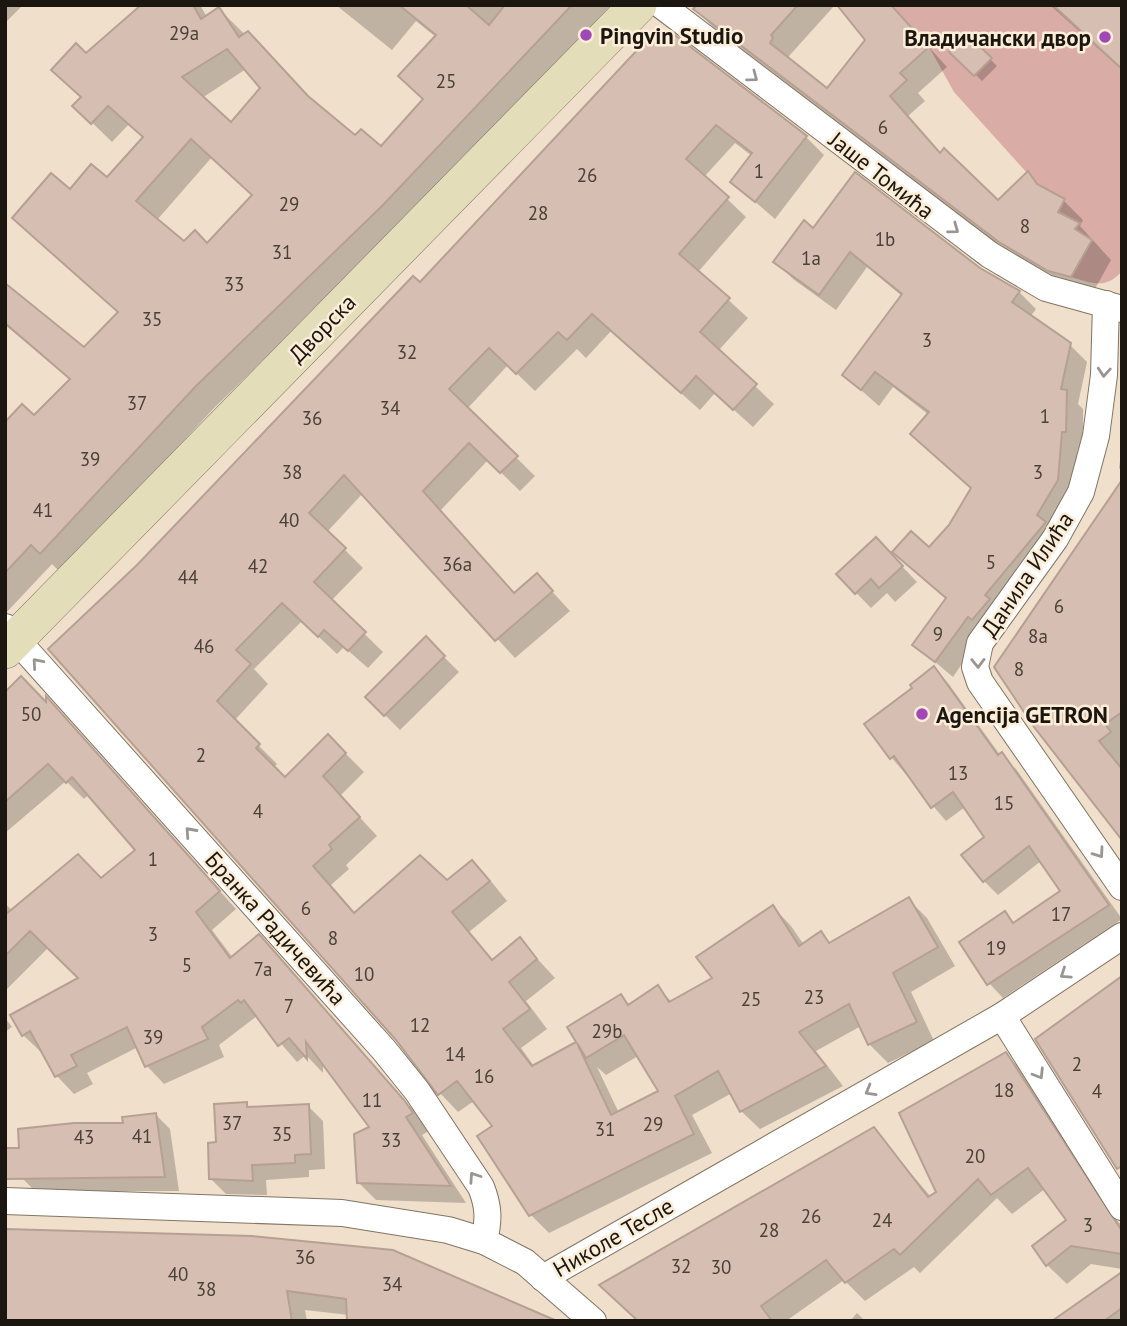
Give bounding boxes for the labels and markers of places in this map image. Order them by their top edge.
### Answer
place label: Pingvin Studio [600,21,743,50]
place label: Владичански двор [904,23,1091,52]
marker: Pingvin Studio [578,27,594,43]
marker: Владичански двор [1097,29,1113,45]
place label: Agencija GETRON [936,700,1108,729]
marker: Agencija GETRON [914,706,930,722]

